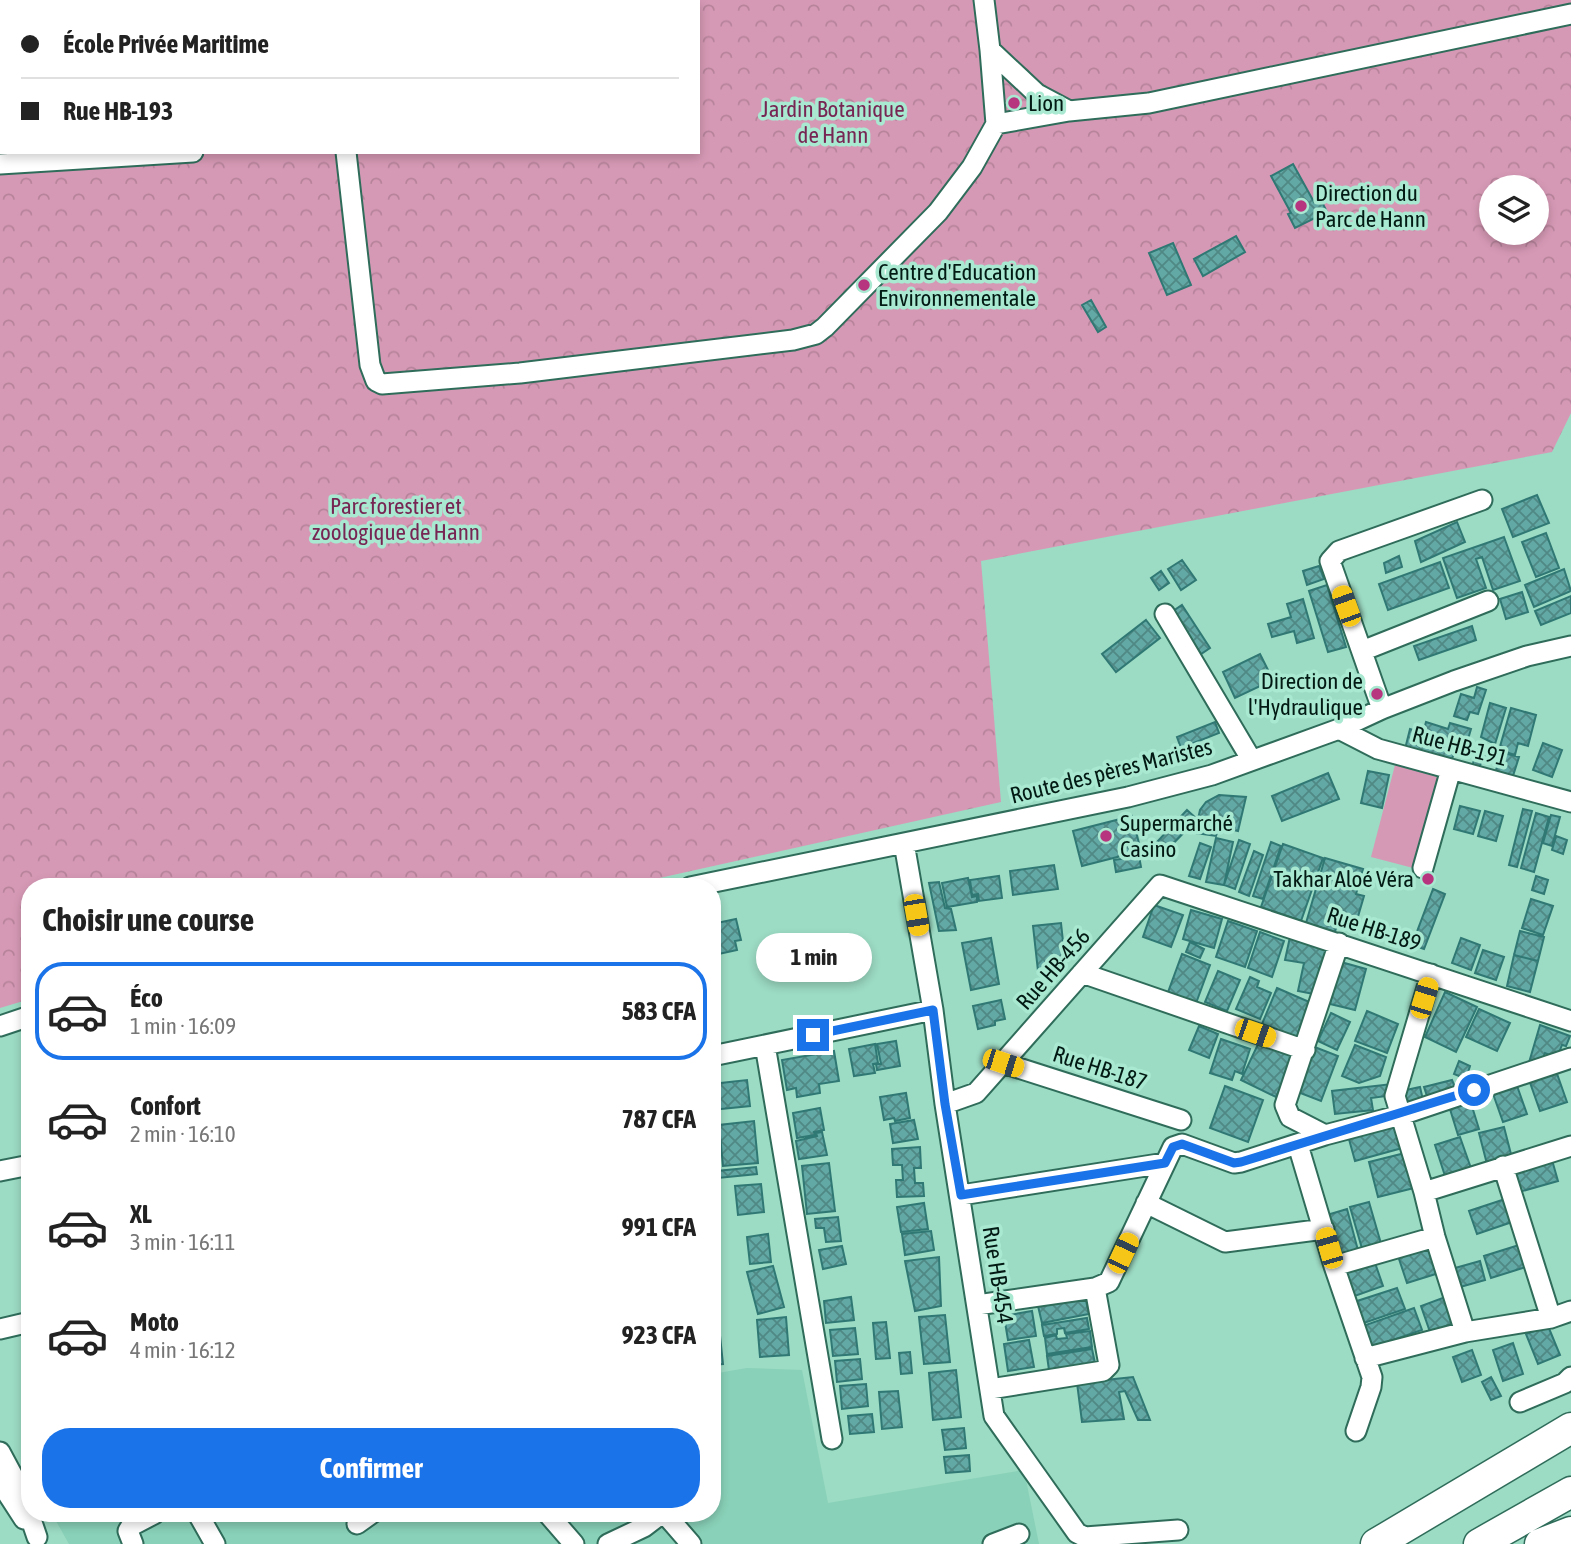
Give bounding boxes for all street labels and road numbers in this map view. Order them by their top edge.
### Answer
street label: Rue HB-191 [1410,721,1510,771]
street label: Route des pères Maristes [1007,733,1215,809]
street label: Rue HB-189 [1324,902,1424,956]
street label: Rue HB-456 [1011,923,1095,1015]
street label: Rue HB-187 [1050,1041,1150,1095]
street label: Rue HB-454 [977,1224,1019,1326]

